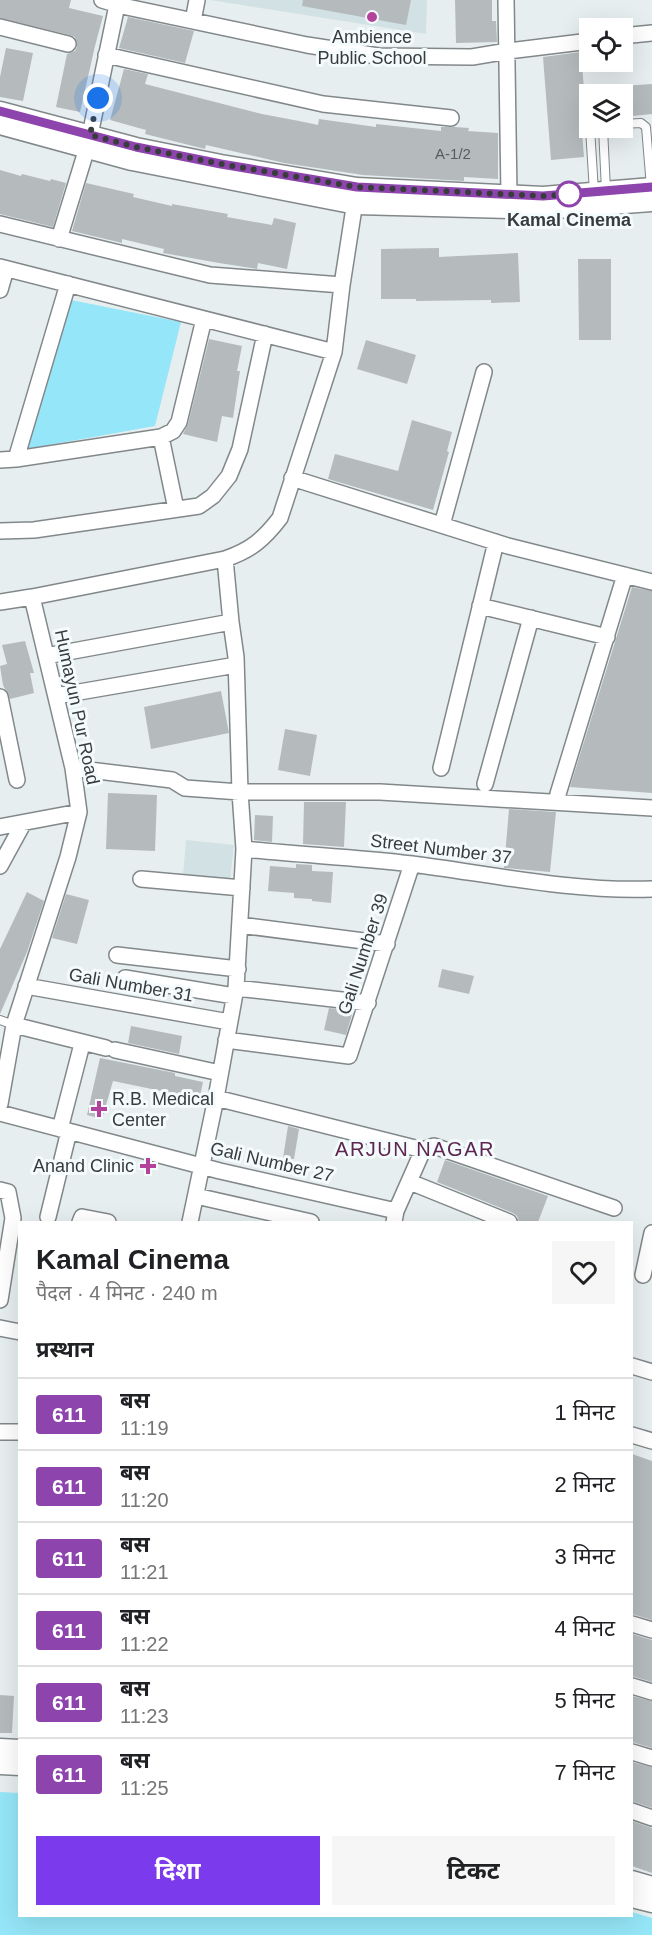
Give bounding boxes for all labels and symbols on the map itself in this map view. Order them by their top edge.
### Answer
marker: Ambience Public School [365,10,379,24]
place label: Ambience Public School [317,27,427,68]
your location [83,83,113,113]
house number: A-1/2 [435,145,471,162]
marker: Kamal Cinema [556,181,582,207]
place label: Kamal Cinema [507,210,632,230]
street label: Humayun Pur Road [51,628,103,786]
street label: Street Number 37 [369,830,513,868]
street label: Gali Number 39 [334,891,392,1017]
street label: Gali Number 31 [67,964,195,1006]
place label: R.B. Medical Center [112,1089,214,1130]
marker: R.B. Medical Center [90,1100,108,1118]
street label: Gali Number 27 [208,1138,336,1186]
district label: ARJUN NAGAR [335,1138,495,1160]
place label: Anand Clinic [33,1156,134,1176]
marker: Anand Clinic [139,1157,157,1175]

